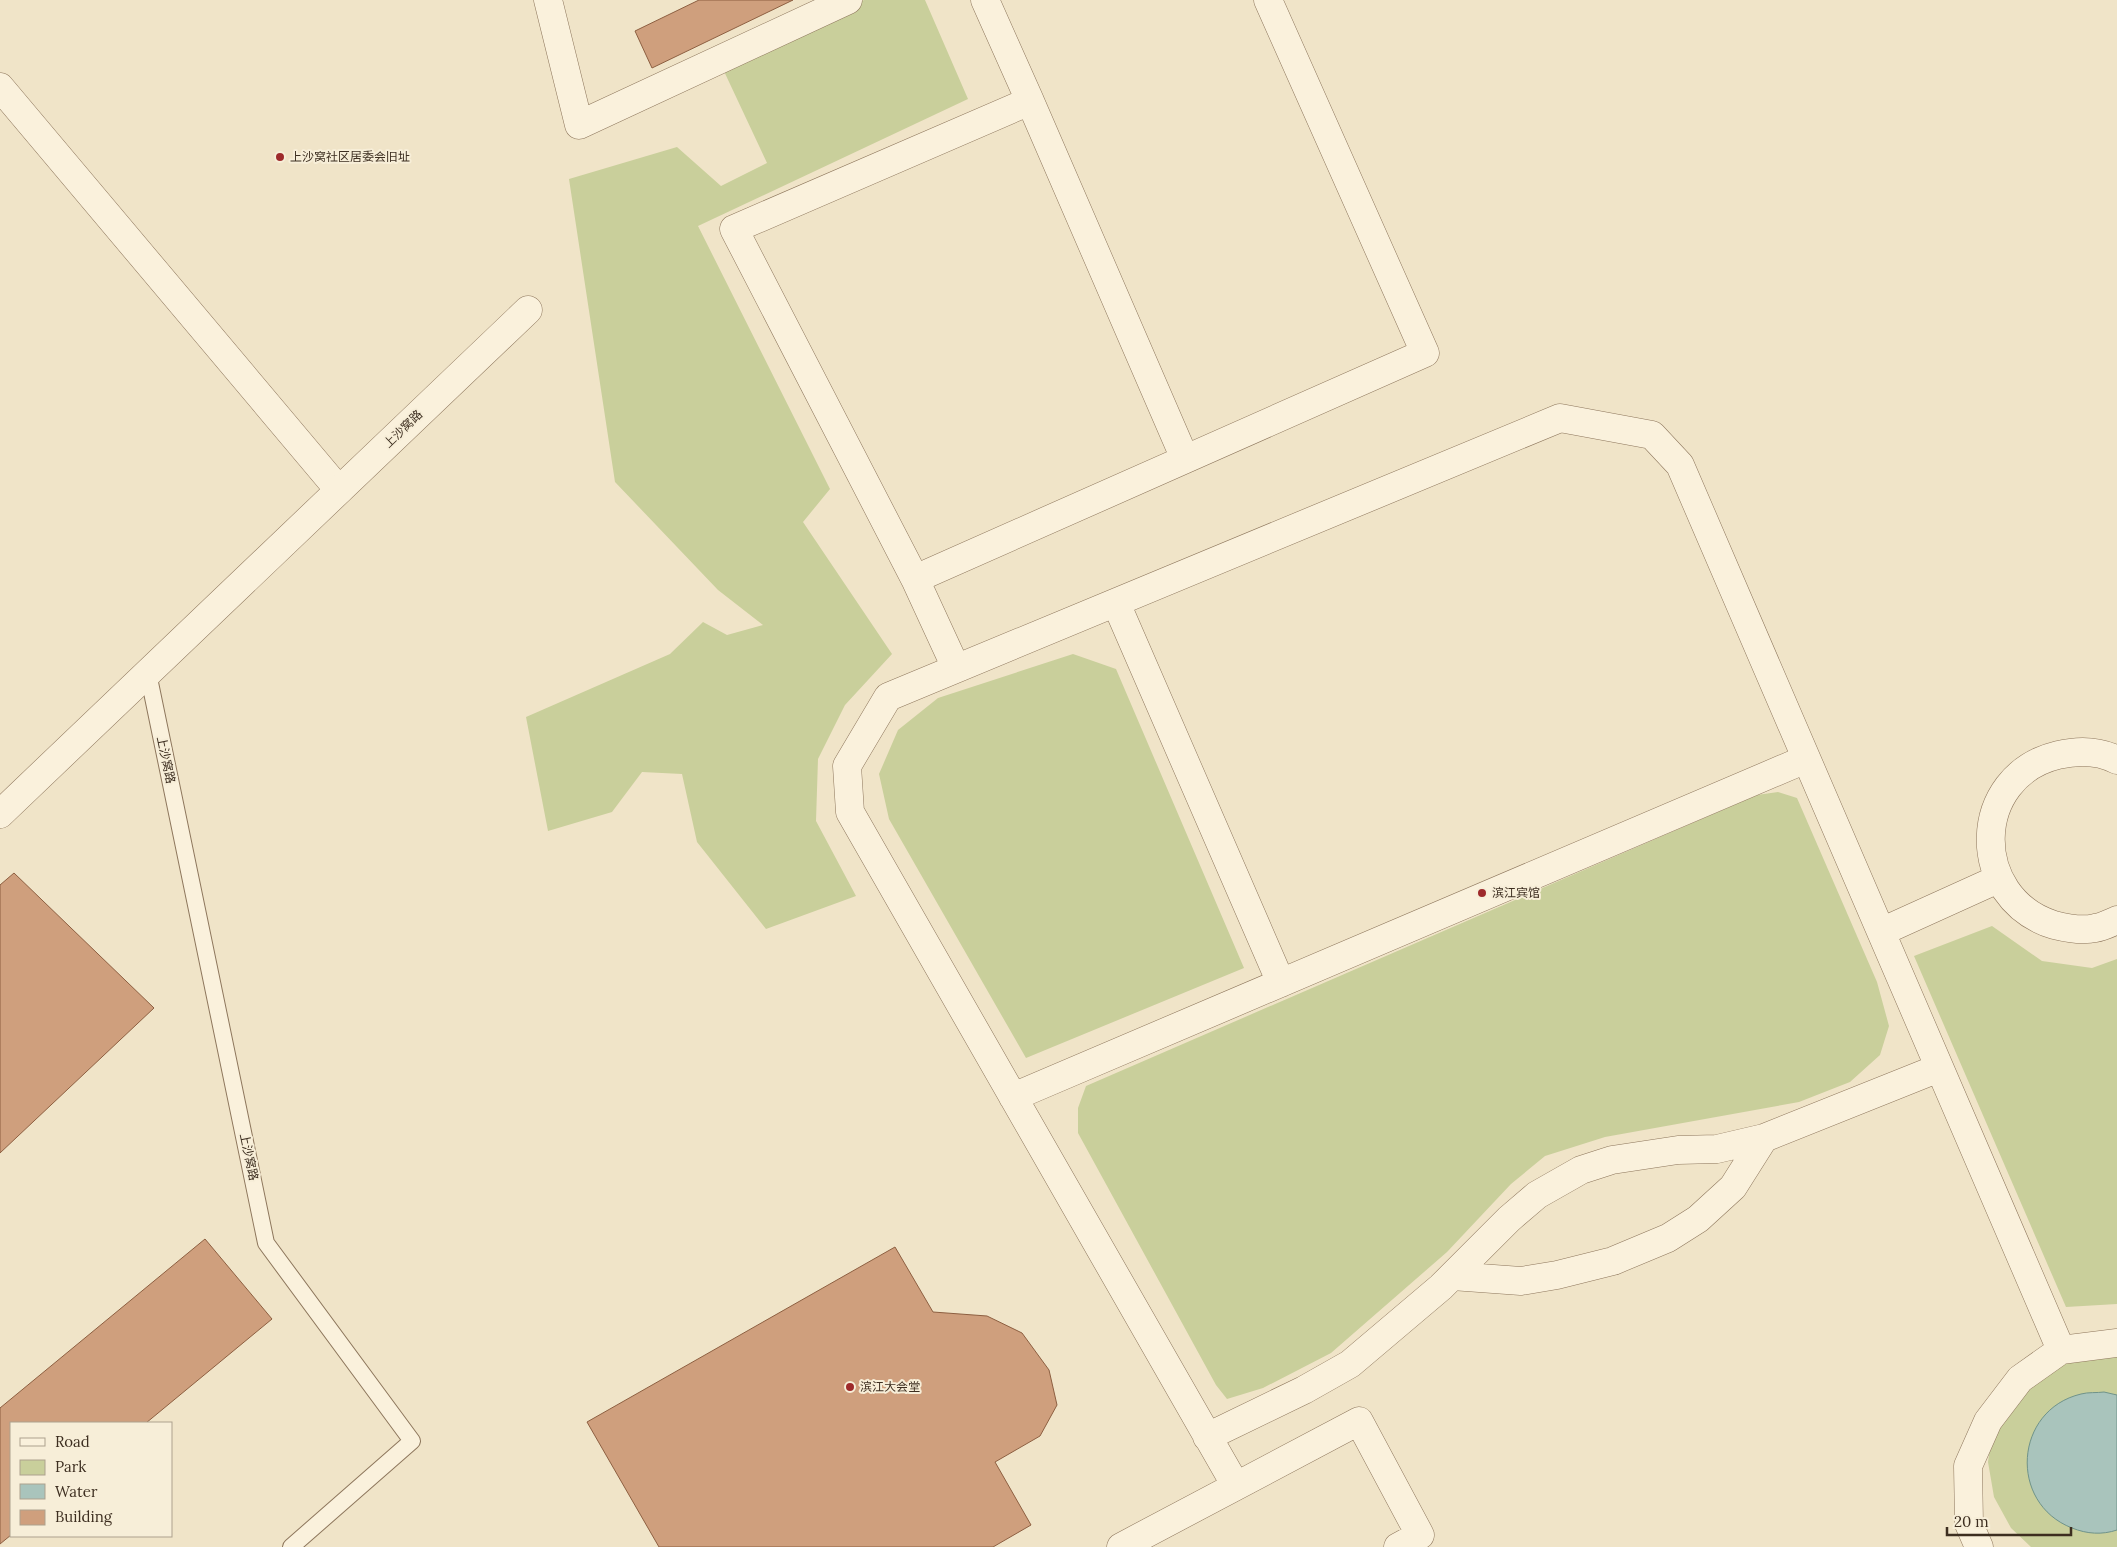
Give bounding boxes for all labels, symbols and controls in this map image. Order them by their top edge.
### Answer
place label: 上沙窝社区居委会旧址 [290,149,410,164]
marker: 上沙窝社区居委会旧址 [274,151,286,163]
street label: 上沙窝路 [380,407,425,451]
street label: 上沙窝路 [154,735,179,785]
place label: 滨江宾馆 [1492,885,1540,900]
marker: 滨江宾馆 [1476,887,1488,899]
street label: 上沙窝路 [237,1132,262,1182]
place label: 滨江大会堂 [860,1379,920,1394]
marker: 滨江大会堂 [844,1381,856,1393]
legend [10,1422,172,1537]
text: Road [55,1432,90,1451]
text: Park [55,1457,86,1476]
text: Water [55,1482,98,1501]
scale bar [1947,1504,2071,1536]
text: Building [55,1507,113,1526]
text: 20 m [1954,1512,1989,1531]

